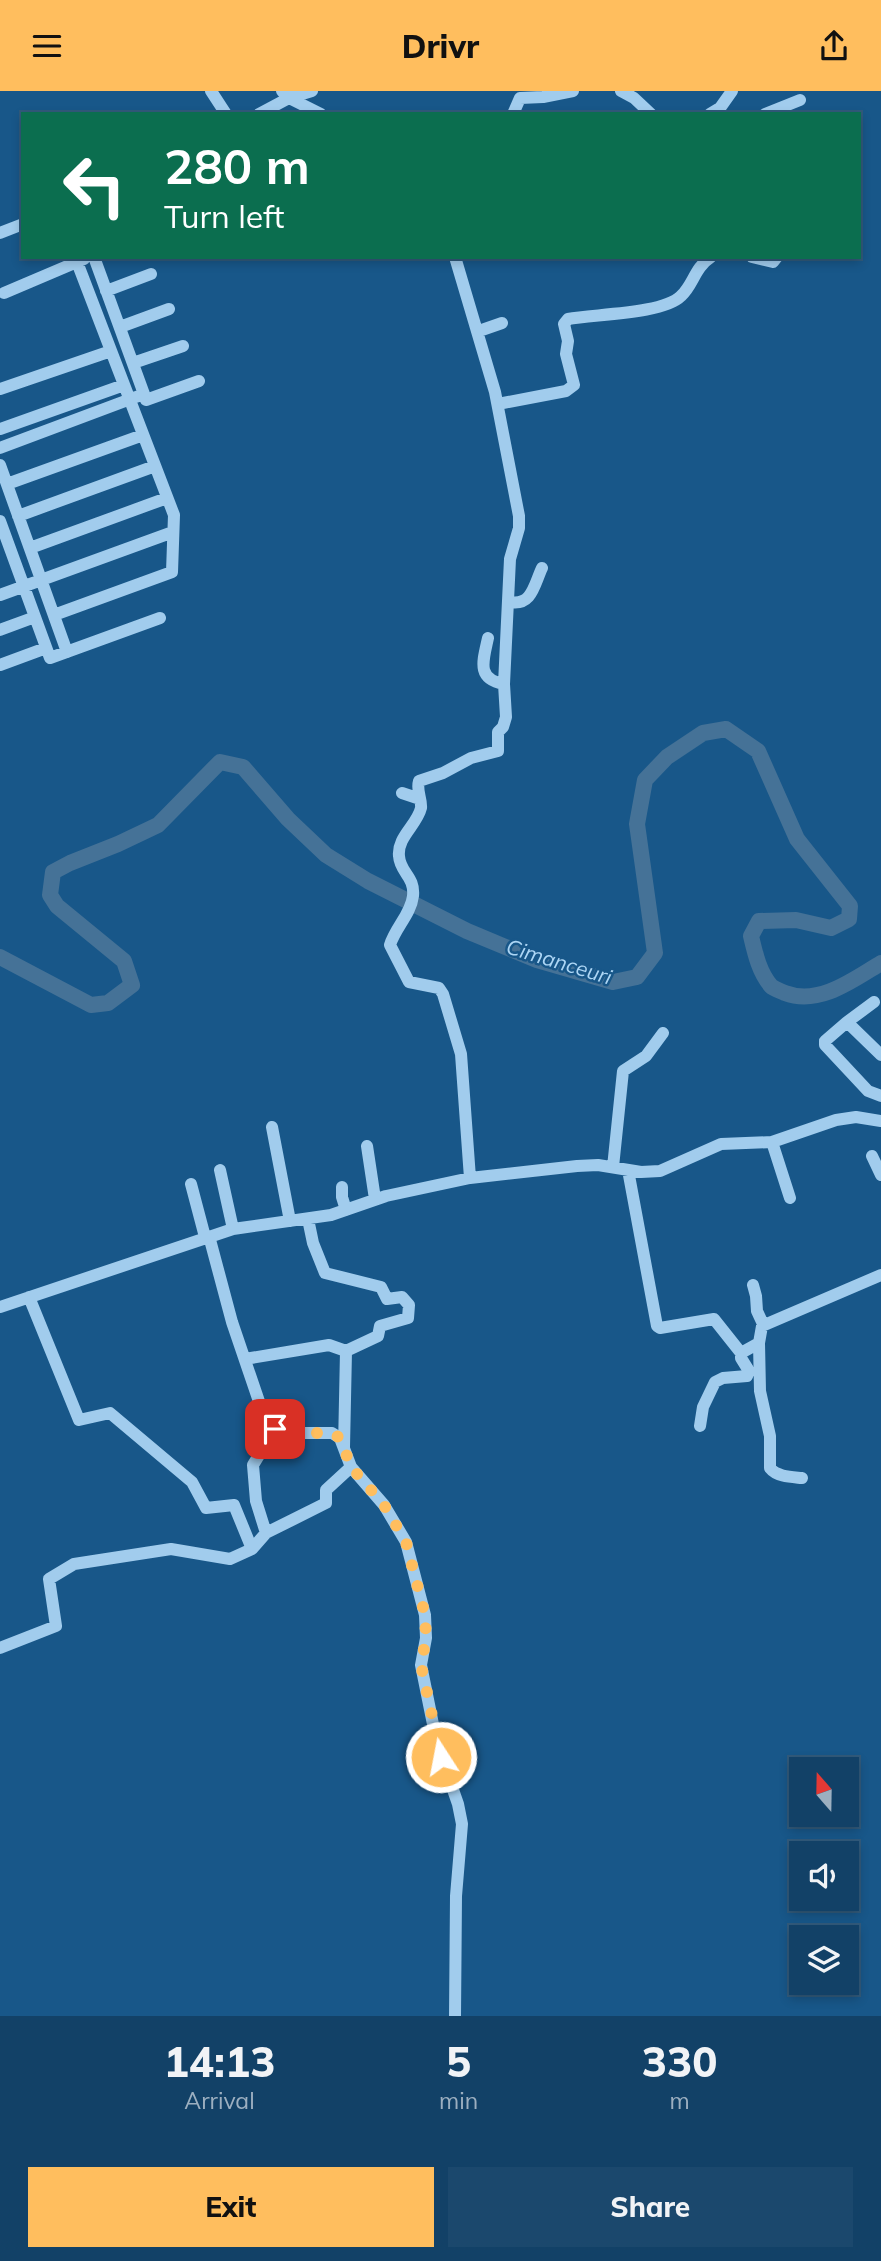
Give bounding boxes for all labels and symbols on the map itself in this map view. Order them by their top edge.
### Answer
water label: Cimanceuri [503,933,616,990]
pin [245,1399,305,1459]
position arrow [404,1720,478,1794]
north arrow [789,1757,859,1827]

